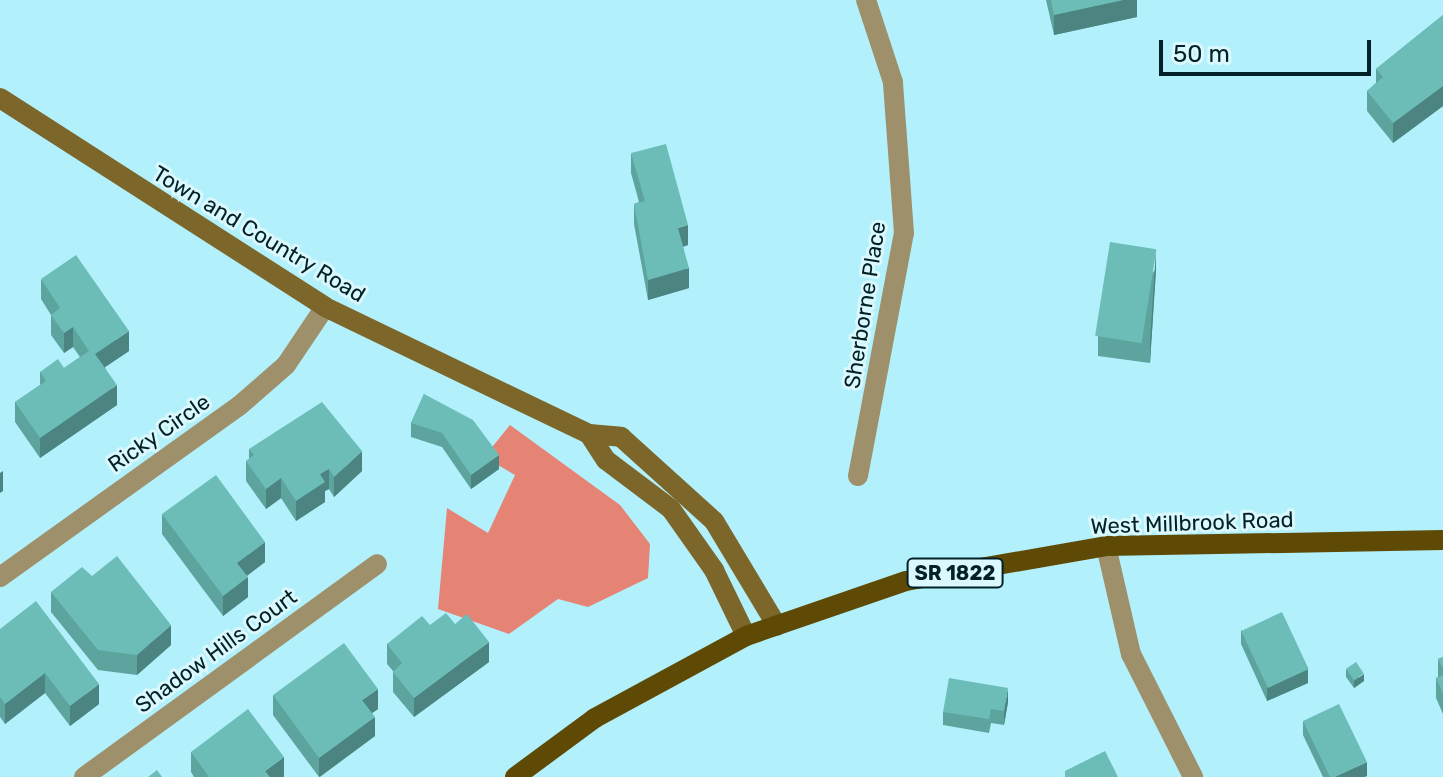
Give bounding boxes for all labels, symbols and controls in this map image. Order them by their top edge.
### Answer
scale bar [1163,24,1375,74]
text: 50 m [1173,40,1230,68]
street label: Town and Country Road [148,160,370,308]
street label: Sherborne Place [839,219,891,391]
street label: Ricky Circle [103,388,215,478]
street label: West Millbrook Road [1090,506,1294,540]
road number: SR 1822 [905,557,1005,589]
street label: Shadow Hills Court [130,583,302,719]

